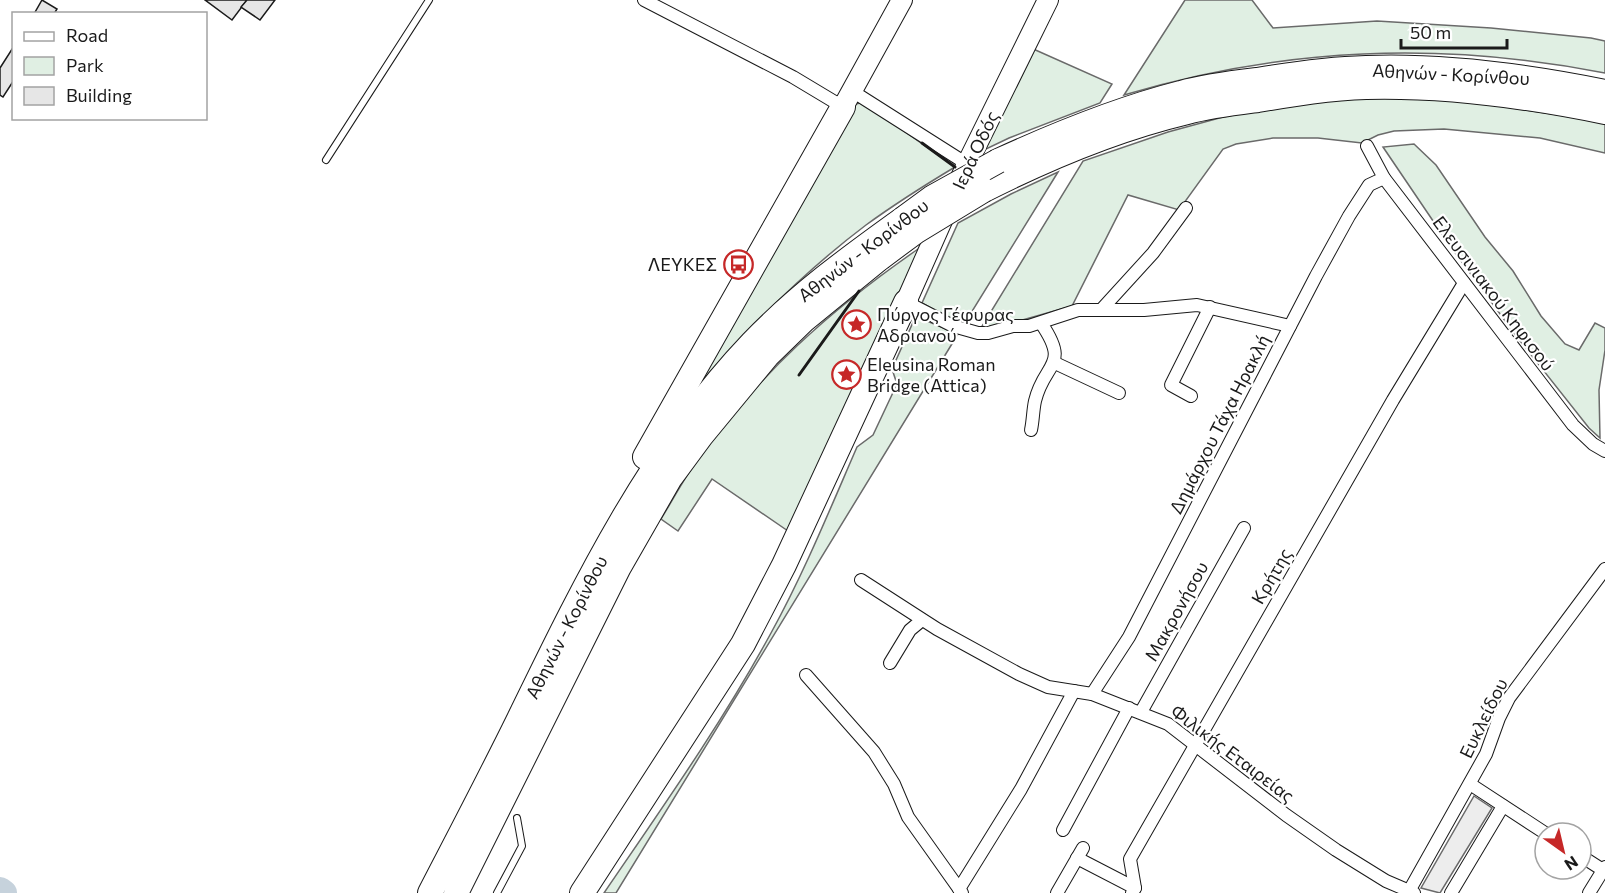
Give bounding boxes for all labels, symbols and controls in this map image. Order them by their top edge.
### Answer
legend [12,12,207,120]
scale bar [1401,12,1508,50]
text: 50 m [1410,21,1451,43]
text: Road [66,24,108,46]
text: Park [66,54,104,76]
street label: Αθηνών - Κορίνθου [1372,59,1530,89]
text: Building [66,84,132,106]
street label: Ιερά Οδός [947,107,1003,193]
street label: Αθηνών - Κορίνθου [793,194,933,306]
street label: Ελευσινιακού Κηφισού [1429,211,1559,375]
bus stop icon: ΛΕΥΚΕΣ [722,248,754,280]
place label: ΛΕΥΚΕΣ [648,253,717,275]
place label: Πύργος Γέφυρας Αδριανού [877,303,1014,346]
place icon: Πύργος Γέφυρας Αδριανού [840,308,872,340]
street label: Δημάρχου Τάχα Ηρακλή [1164,331,1274,517]
place label: Eleusina Roman Bridge (Attica) [867,353,995,396]
place icon: Eleusina Roman Bridge (Attica) [830,358,862,390]
street label: Κρήτης [1246,544,1296,608]
street label: Αθηνών - Κορίνθου [520,552,612,702]
street label: Μακρονήσου [1140,557,1212,665]
street label: Ευκλείδου [1454,674,1512,762]
street label: Φιλικής Εταιρείας [1167,699,1299,807]
north arrow [1533,821,1593,881]
text: N [1561,853,1582,875]

